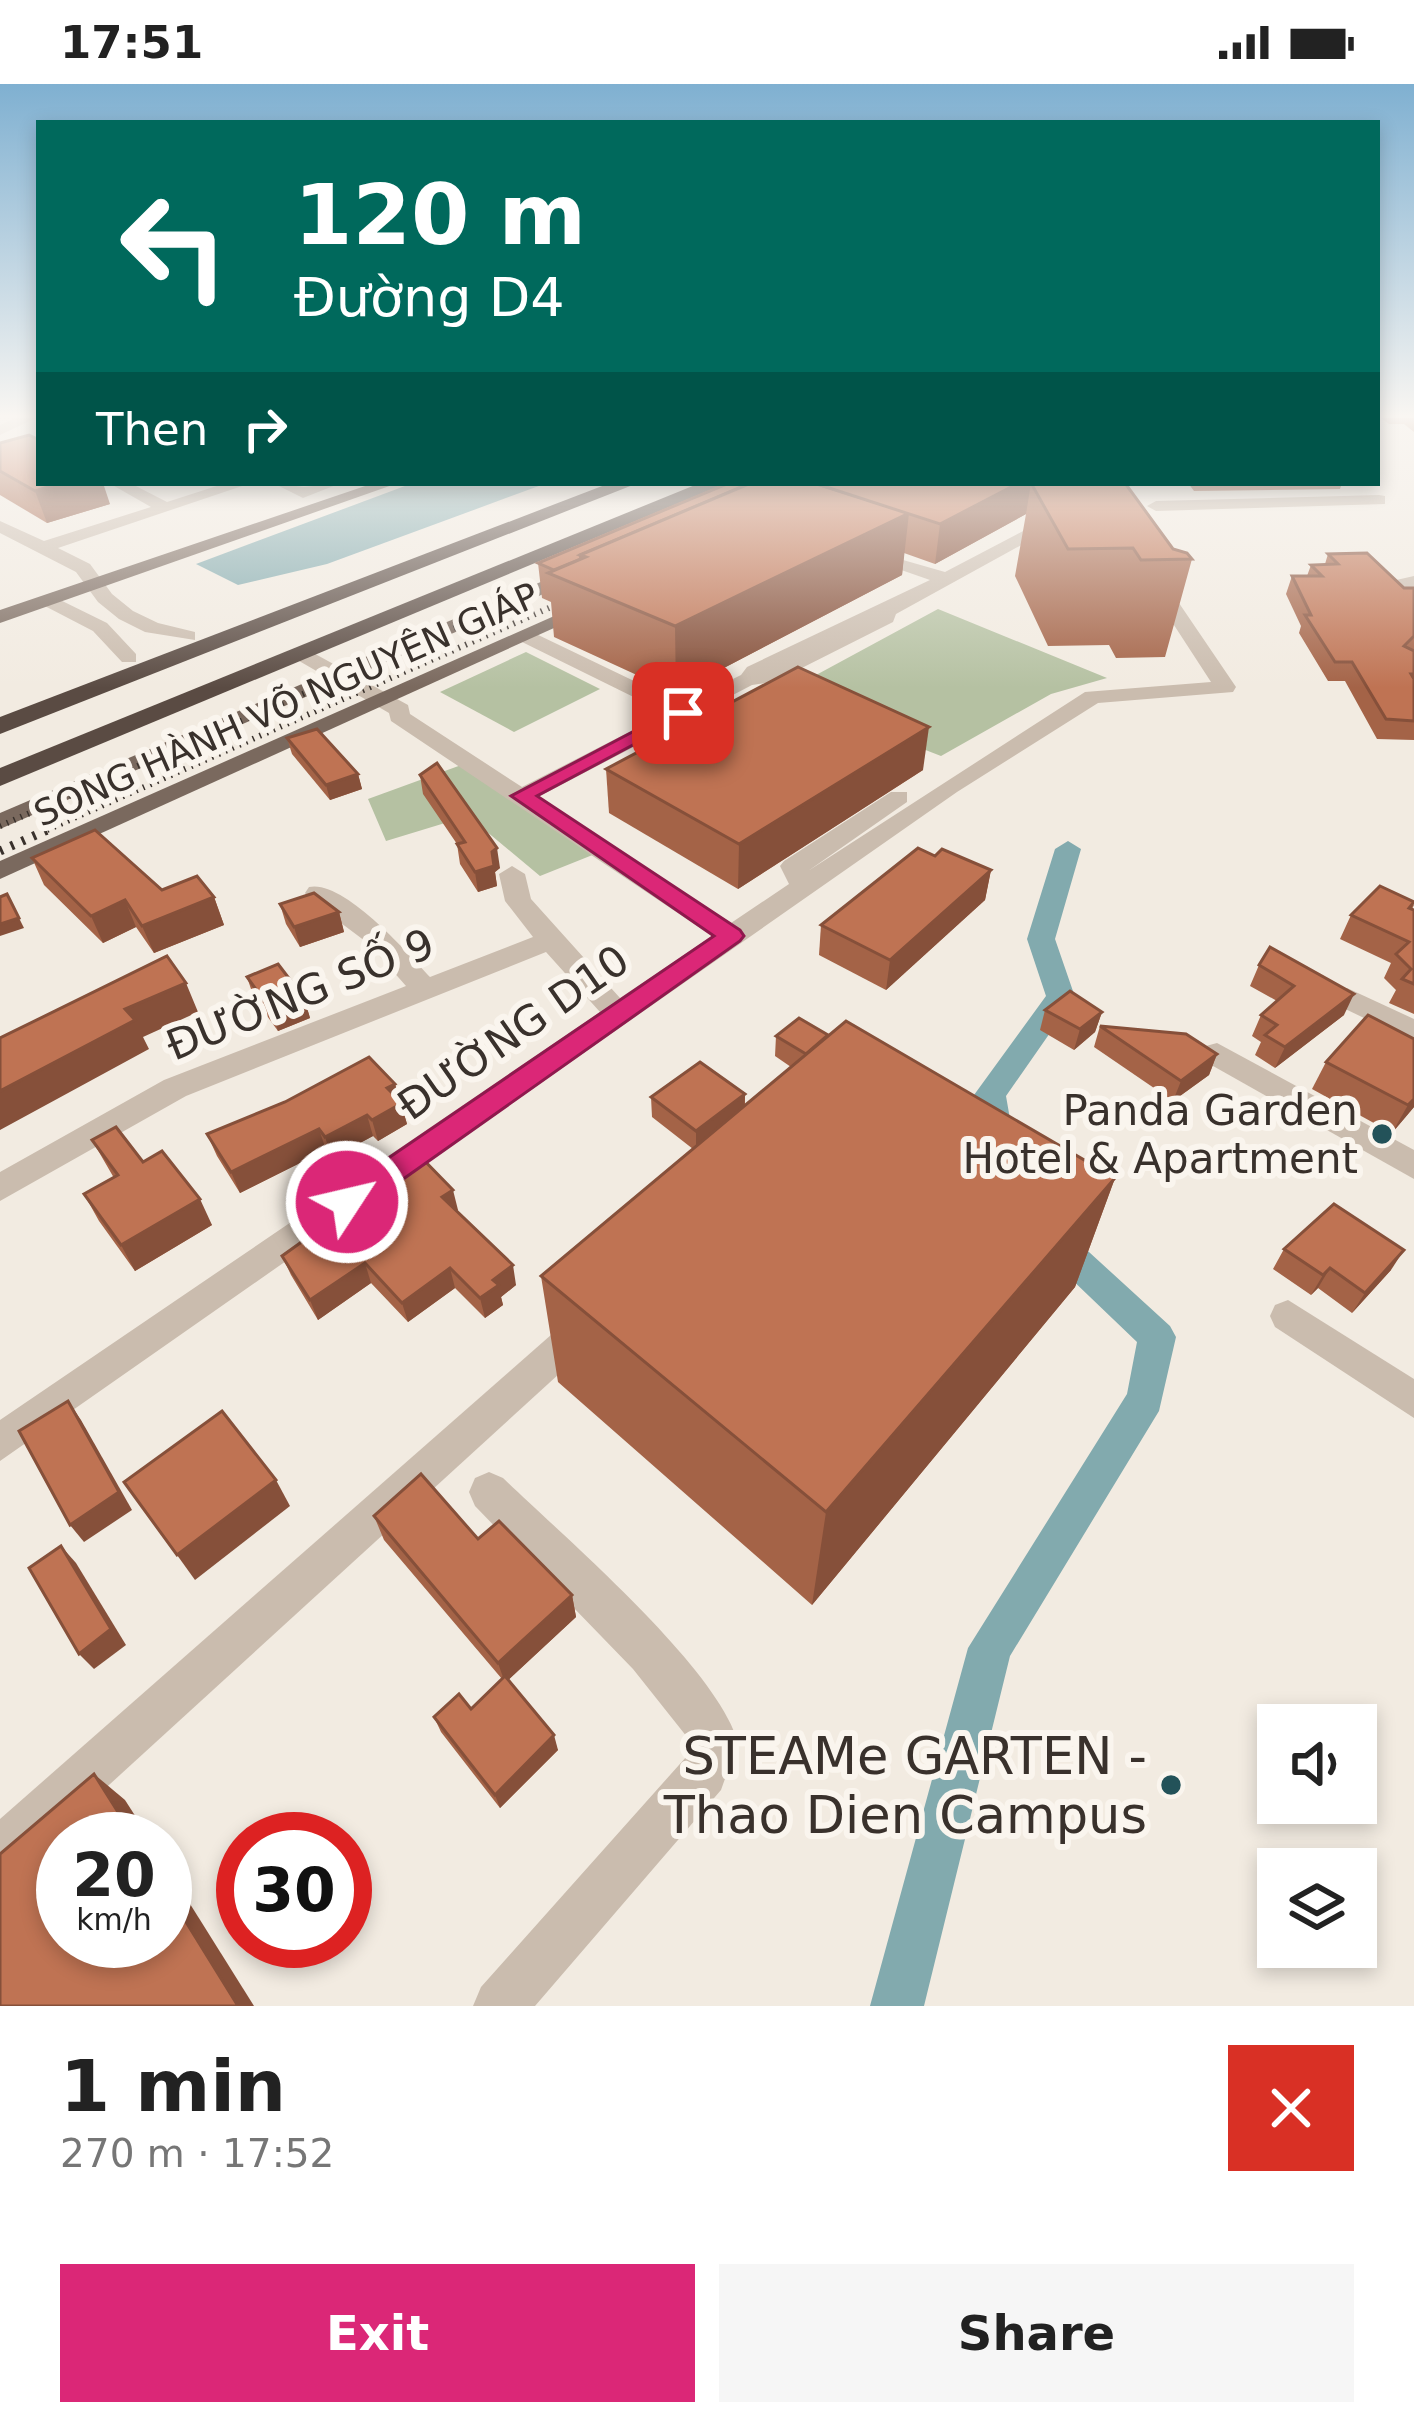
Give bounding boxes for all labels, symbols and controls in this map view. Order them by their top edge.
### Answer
text: 17:51 [60,16,203,69]
text: 120 m [294,166,586,264]
icon: left [96,168,252,324]
text: Đường D4 [294,266,565,329]
icon: right [232,396,298,462]
text: Then [96,403,208,456]
street label: SONG HÀNH VÕ NGUYÊN GIÁP [28,574,545,835]
pin [632,662,734,764]
icon: arrive [650,680,716,746]
street label: ĐƯỜNG SỐ 9 [157,914,441,1070]
street label: ĐƯỜNG D10 [388,934,638,1130]
place label: Panda Garden Hotel & Apartment [963,1086,1358,1183]
marker: Panda Garden Hotel & Apartment [1369,1121,1395,1147]
position arrow [284,1139,410,1265]
map controls [1257,1704,1377,1968]
button: sound [1257,1704,1377,1824]
place label: STEAMe GARTEN - Thao Dien Campus [663,1727,1147,1845]
marker: STEAMe GARTEN - Thao Dien Campus [1158,1772,1184,1798]
speed limit sign: 30 [216,1812,372,1968]
text: 20 [72,1840,156,1910]
button: layers [1257,1848,1377,1968]
text: km/h [76,1902,152,1937]
text: 1 min [60,2044,286,2128]
button: close [1228,2045,1354,2171]
text: 270 m · 17:52 [60,2131,334,2176]
button: Exit [60,2264,695,2402]
button: Share [719,2264,1354,2402]

